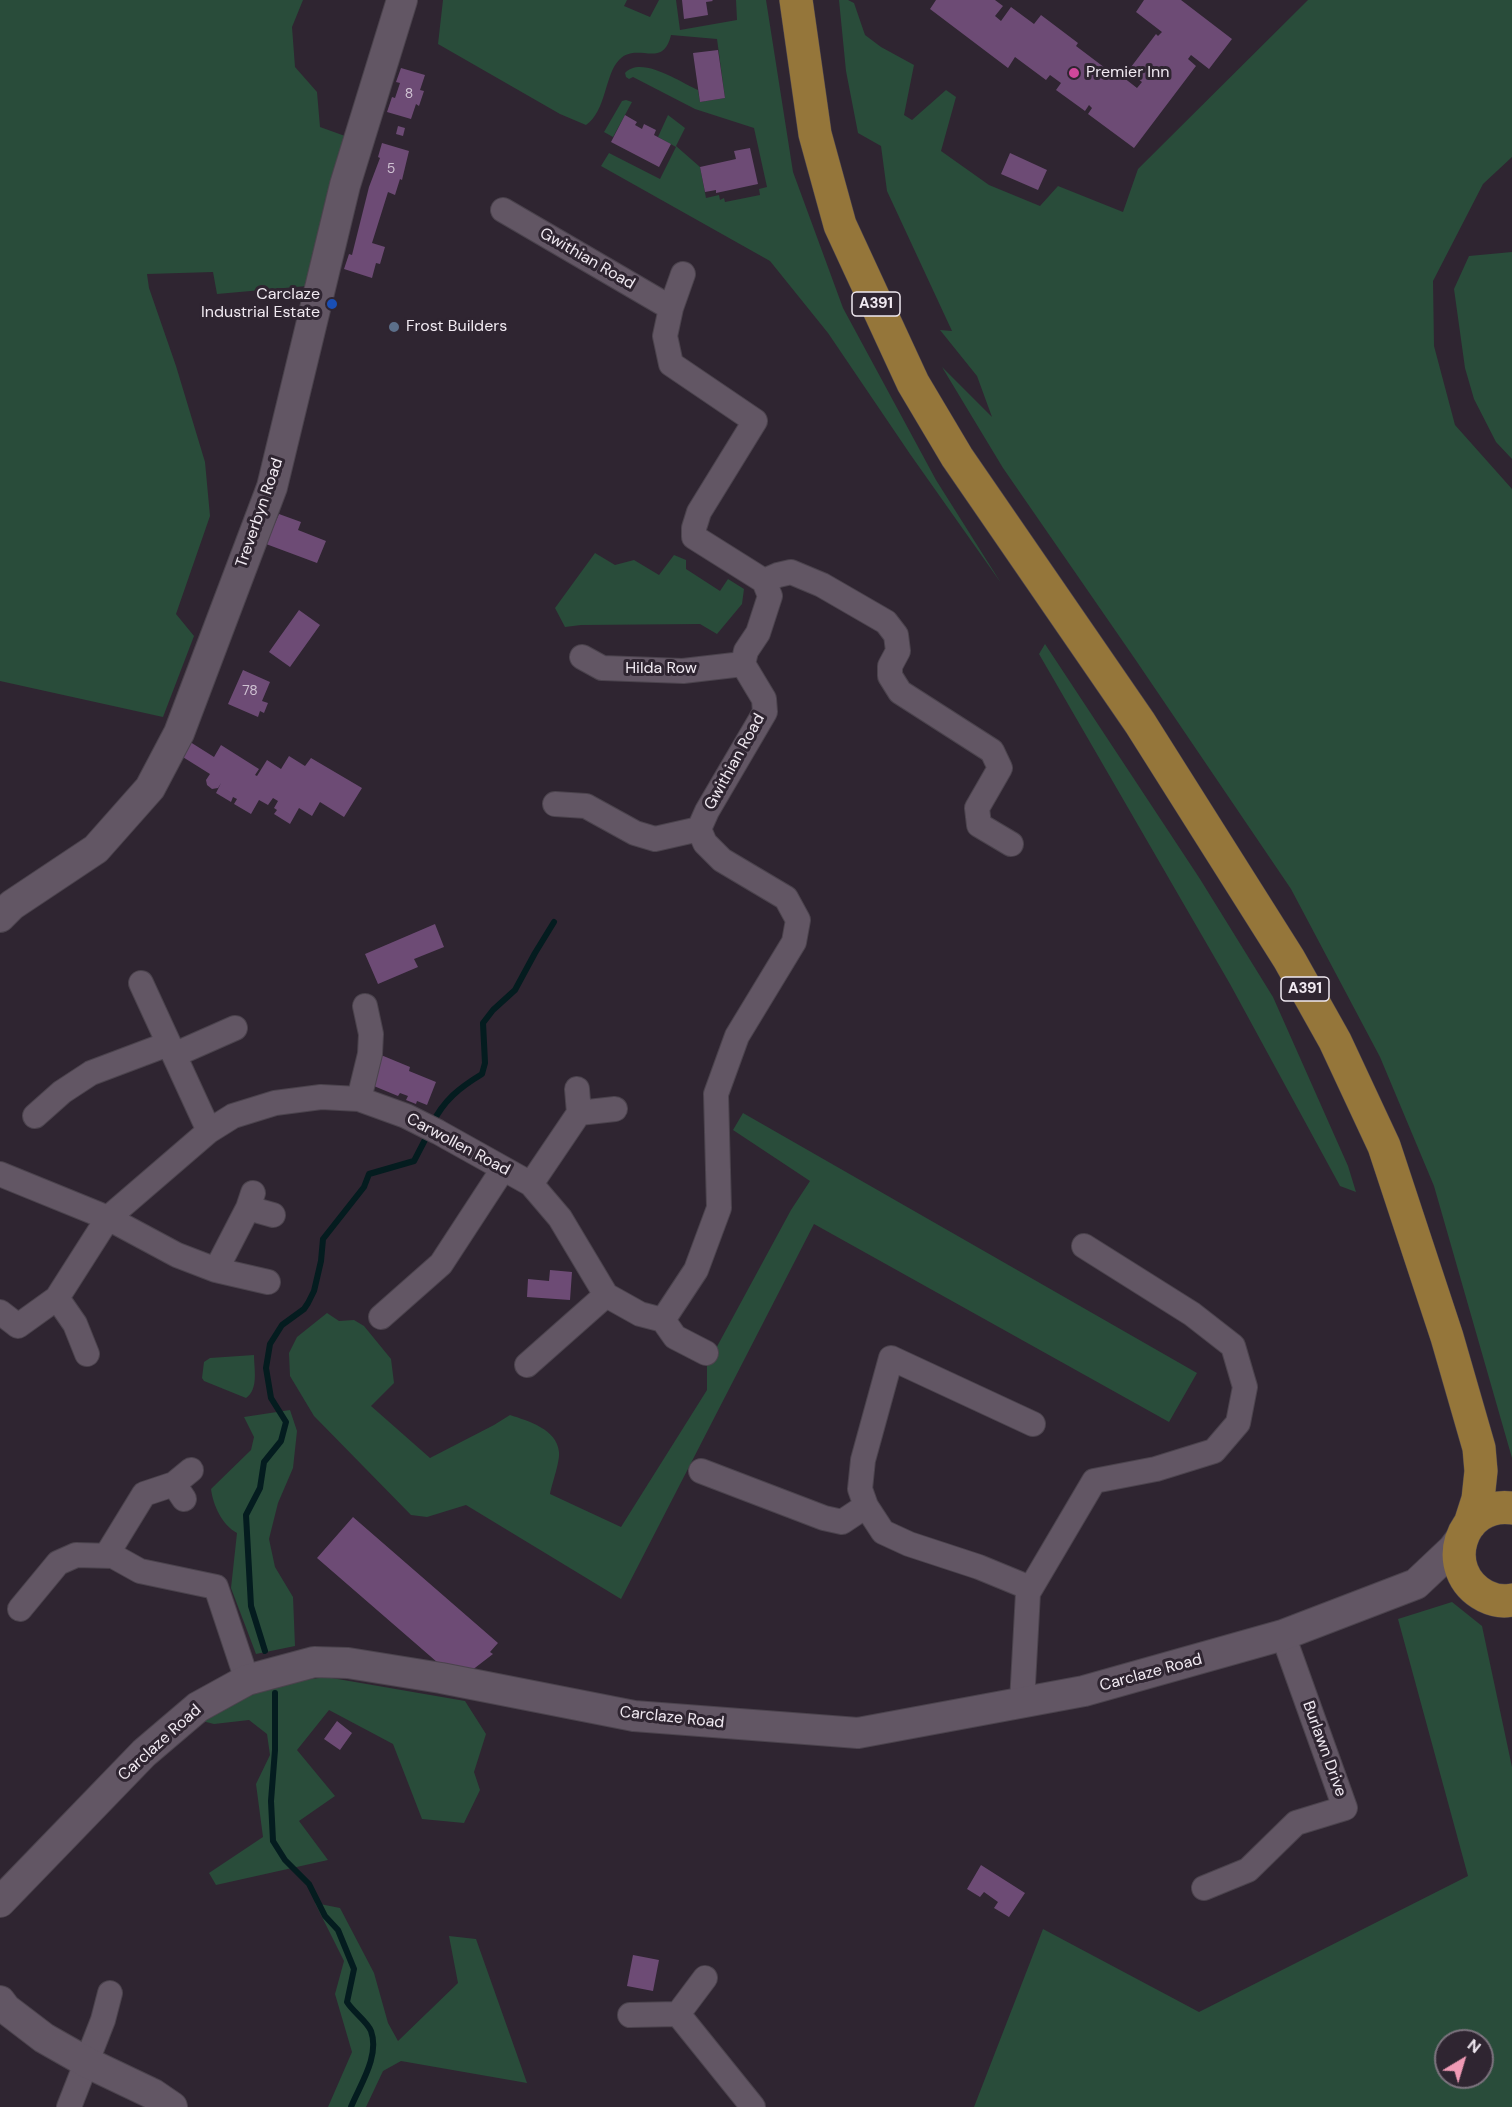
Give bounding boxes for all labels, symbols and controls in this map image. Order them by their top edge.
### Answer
place label: Premier Inn [1086,63,1169,83]
marker: Premier Inn [1067,66,1081,80]
house number: 8 [405,86,413,102]
house number: 5 [387,161,395,177]
street label: Gwithian Road [536,224,638,294]
place label: Carclaze Industrial Estate [201,285,320,323]
road number: A391 [852,292,900,316]
marker: Carclaze Industrial Estate [325,297,339,311]
place label: Frost Builders [406,317,507,337]
marker: Frost Builders [387,320,401,334]
street label: Treverbyn Road [232,456,288,570]
street label: Hilda Row [625,659,697,679]
house number: 78 [242,683,258,699]
street label: Gwithian Road [701,711,769,813]
road number: A391 [1281,977,1329,1001]
street label: Carwollen Road [403,1110,513,1180]
street label: Carclaze Road [1098,1650,1204,1696]
street label: Burlawn Drive [1298,1699,1350,1799]
street label: Carclaze Road [115,1701,205,1785]
street label: Carclaze Road [619,1703,725,1733]
north arrow [1434,2029,1494,2089]
text: N [1463,2034,1485,2058]

